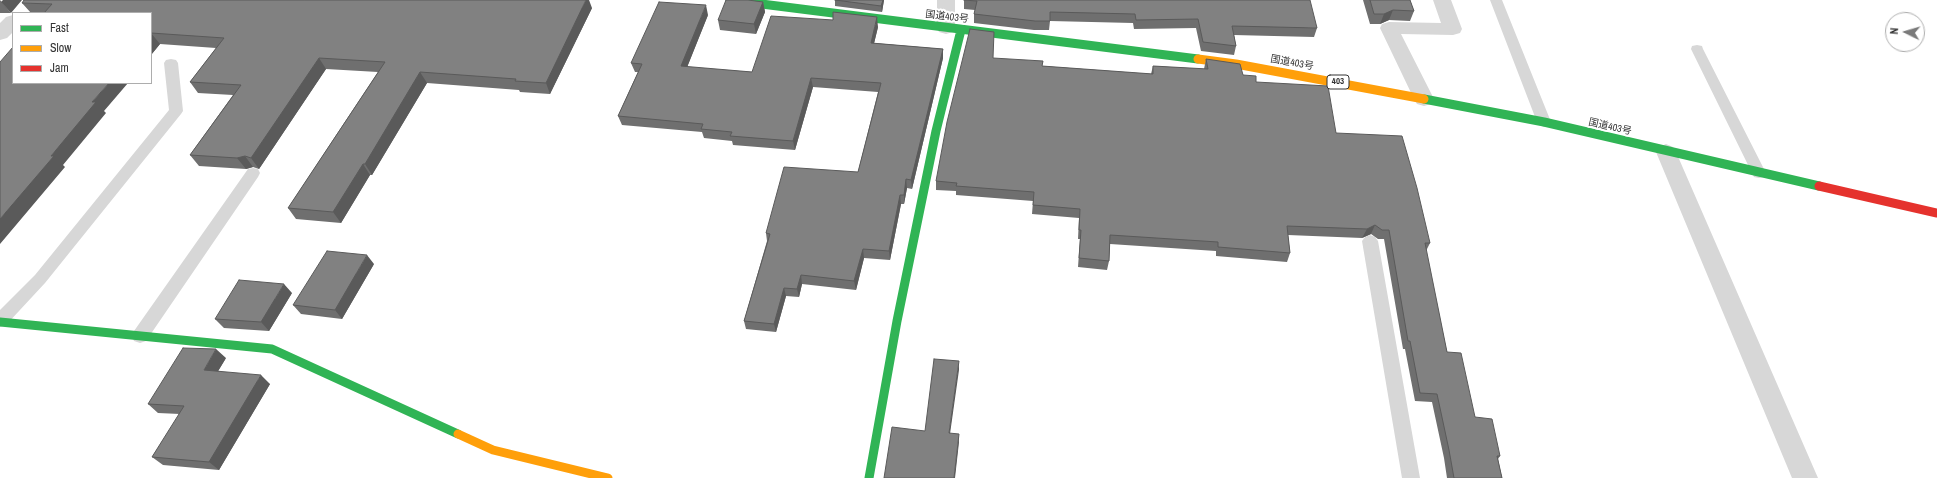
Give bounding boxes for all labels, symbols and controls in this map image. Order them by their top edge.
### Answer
street label: 国道403号 [925,8,969,26]
legend [12,12,152,84]
north arrow [1885,12,1925,52]
text: Fast [50,20,69,36]
text: N [1887,27,1901,35]
text: Slow [50,40,71,56]
street label: 国道403号 [1269,53,1315,73]
text: Jam [50,60,69,76]
road number: 403 [1327,75,1349,89]
street label: 国道403号 [1587,116,1633,138]

